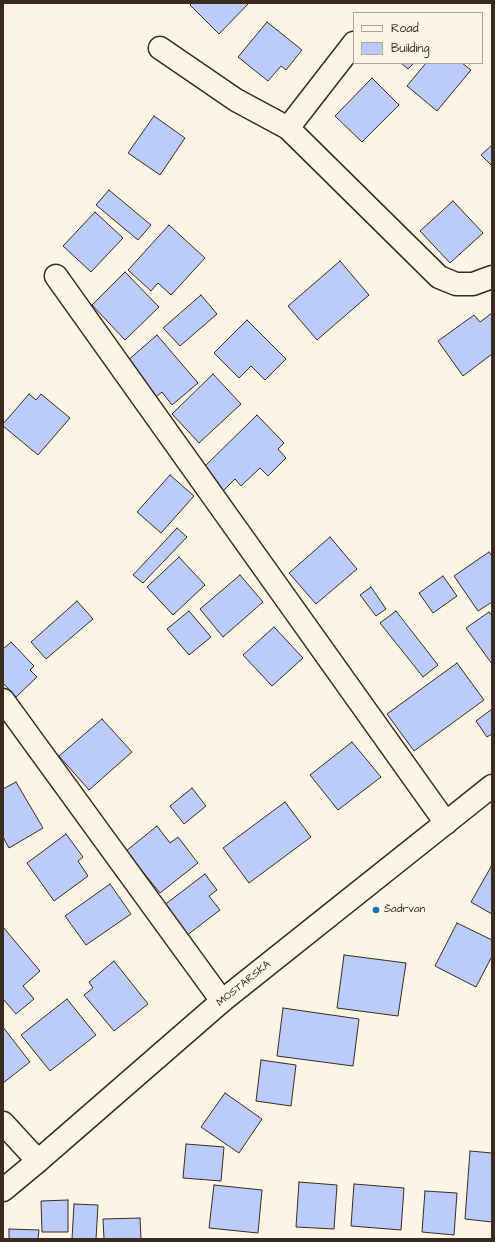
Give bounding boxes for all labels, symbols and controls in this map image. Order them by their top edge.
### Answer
legend [353,12,483,64]
text: Road [391,20,419,37]
text: Building [391,40,429,57]
place label: Šadrvan [384,903,425,917]
marker: Šadrvan [371,905,381,915]
street label: MOSTARSKA [214,958,274,1010]

